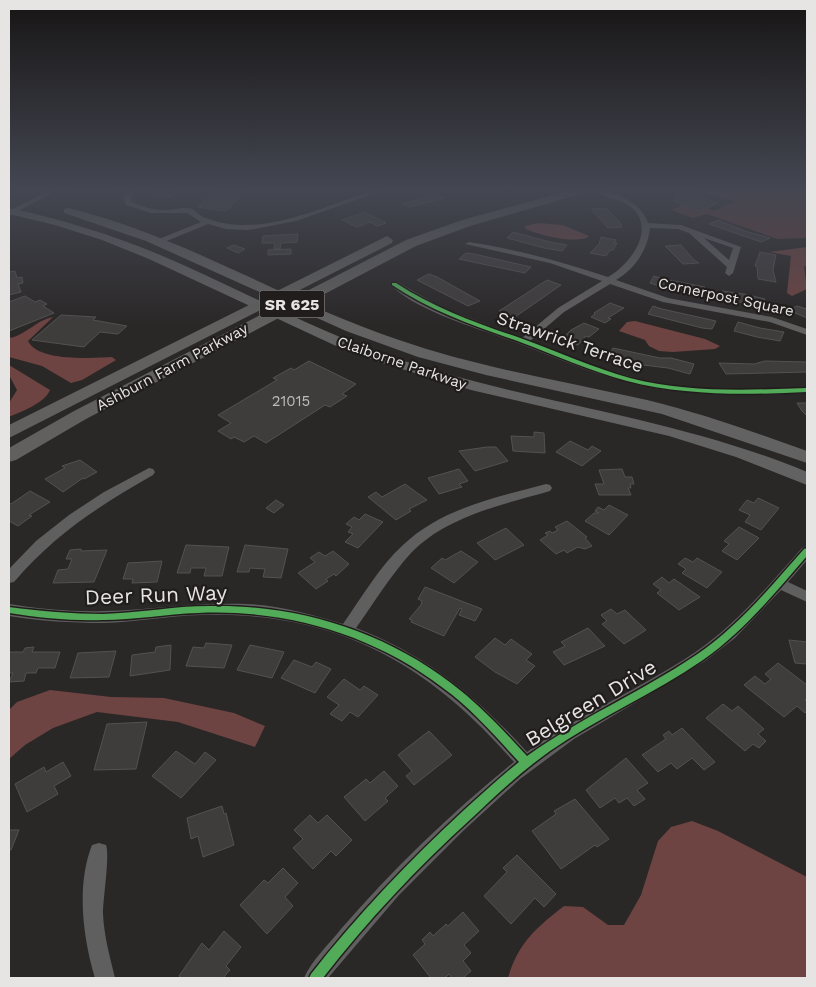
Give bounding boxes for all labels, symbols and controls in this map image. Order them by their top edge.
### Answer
street label: Cornerpost Square [656,274,796,320]
road number: SR 625 [260,290,324,318]
street label: Strawrick Terrace [494,307,646,376]
street label: Ashburn Farm Parkway [93,319,251,415]
street label: Claiborne Parkway [335,332,469,394]
house number: 21015 [272,392,310,410]
street label: Deer Run Way [84,580,228,609]
street label: Belgreen Drive [521,654,661,751]

